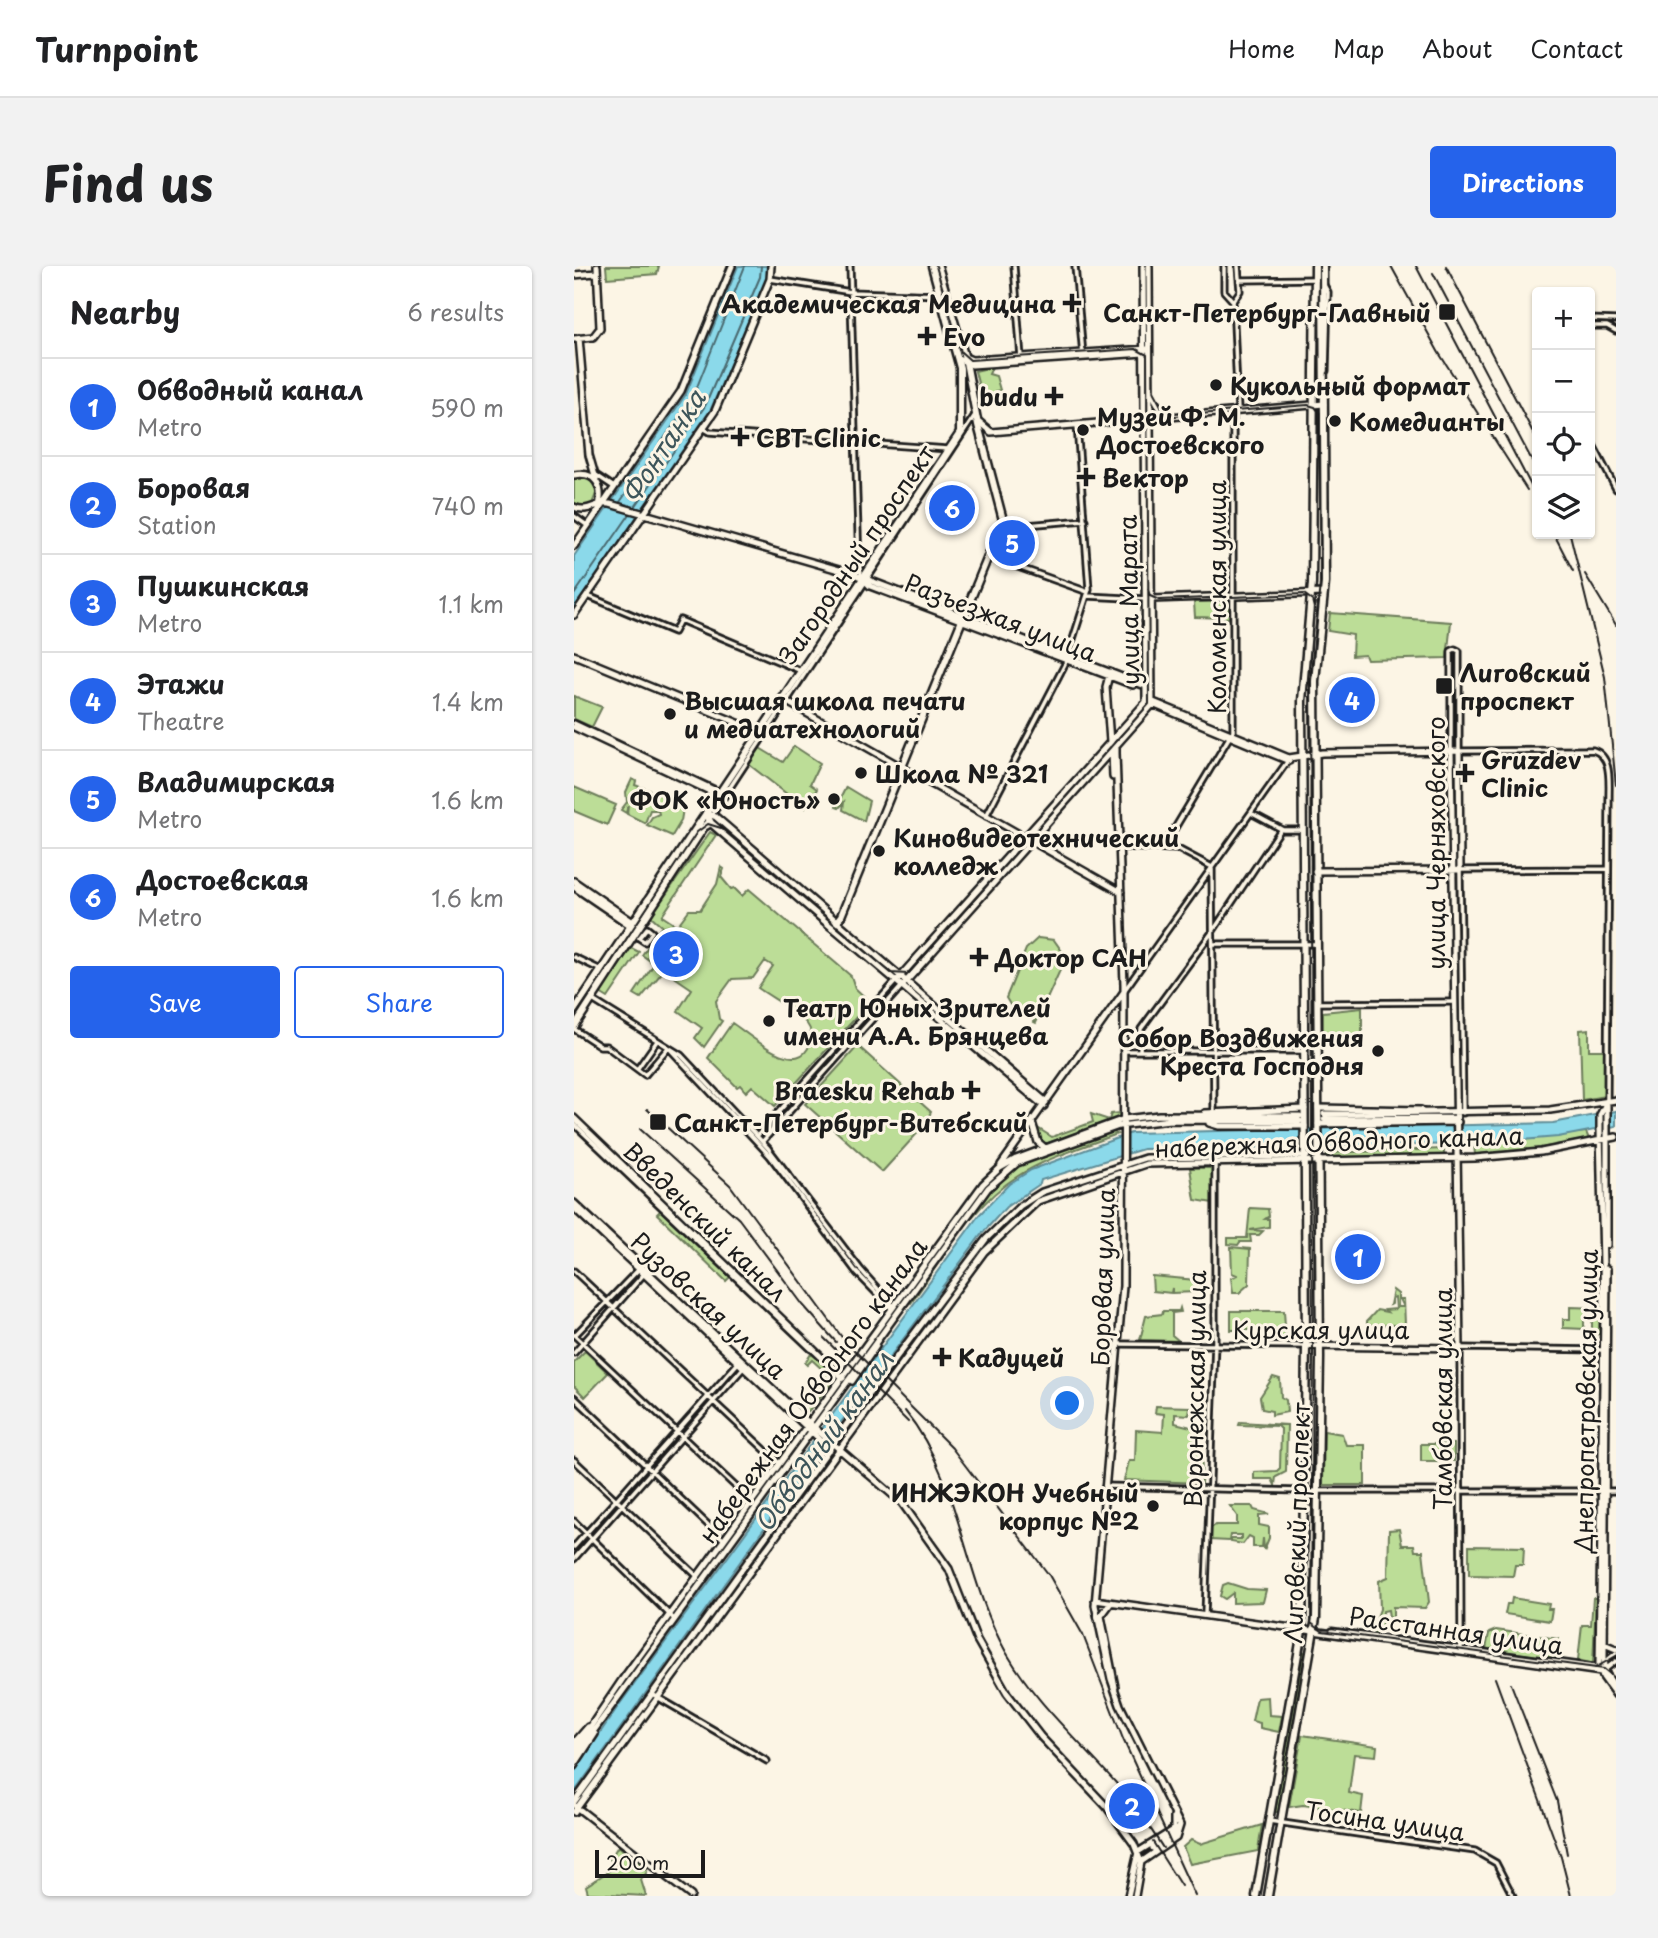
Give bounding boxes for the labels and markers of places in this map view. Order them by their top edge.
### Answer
place label: Академическая Медицина [721,285,1056,321]
marker: Академическая Медицина [1062,293,1082,313]
place label: Санкт-Петербург-Главный [1103,294,1431,330]
marker: Санкт-Петербург-Главный [1437,302,1457,322]
place label: Evo [943,318,985,354]
marker: Evo [917,326,937,346]
place label: Кукольный формат [1230,367,1471,403]
marker: Кукольный формат [1208,377,1224,393]
place label: budu [980,378,1038,414]
marker: budu [1044,386,1064,406]
place label: Музей Ф. М. Достоевского [1096,398,1264,462]
place label: Комедианты [1349,403,1505,439]
marker: Комедианты [1327,413,1343,429]
place label: CBT Clinic [756,419,881,455]
marker: Музей Ф. М. Достоевского [1075,422,1091,438]
marker: CBT Clinic [730,427,750,447]
place label: Вектор [1102,459,1189,495]
marker: Вектор [1076,467,1096,487]
pin: 6 [929,482,975,534]
pin: 5 [989,517,1035,569]
place label: Лиговский проспект [1460,654,1591,718]
pin: 4 [1329,674,1375,726]
marker: Лиговский проспект [1434,676,1454,696]
place label: Высшая школа печати и медиатехнологий [684,682,966,746]
marker: Высшая школа печати и медиатехнологий [662,706,678,722]
place label: Gruzdev Clinic [1481,741,1582,805]
place label: Школа № 321 [875,755,1048,791]
marker: Gruzdev Clinic [1455,763,1475,783]
marker: Школа № 321 [853,765,869,781]
place label: ФОК «Юность» [630,781,820,817]
marker: ФОК «Юность» [826,791,842,807]
place label: Киновидеотехнический колледж [893,819,1179,883]
marker: Киновидеотехнический колледж [871,843,887,859]
pin: 3 [653,928,699,980]
place label: Доктор САН [994,939,1147,975]
marker: Доктор САН [969,947,989,967]
place label: Театр Юных Зрителей имени А.А. Брянцева [783,989,1051,1053]
marker: Театр Юных Зрителей имени А.А. Брянцева [761,1013,777,1029]
place label: Собор Воздвижения Креста Господня [1117,1019,1364,1083]
marker: Собор Воздвижения Креста Господня [1370,1043,1386,1059]
place label: Braesku Rehab [774,1072,955,1108]
marker: Braesku Rehab [961,1080,981,1100]
place label: Санкт-Петербург-Витебский [674,1104,1028,1140]
marker: Санкт-Петербург-Витебский [648,1112,668,1132]
pin: 1 [1335,1231,1381,1283]
place label: Кадуцей [958,1339,1065,1375]
marker: Кадуцей [932,1347,952,1367]
place label: ИНЖЭКОН Учебный корпус №2 [891,1474,1139,1538]
marker: ИНЖЭКОН Учебный корпус №2 [1145,1498,1161,1514]
pin: 2 [1109,1780,1155,1832]

